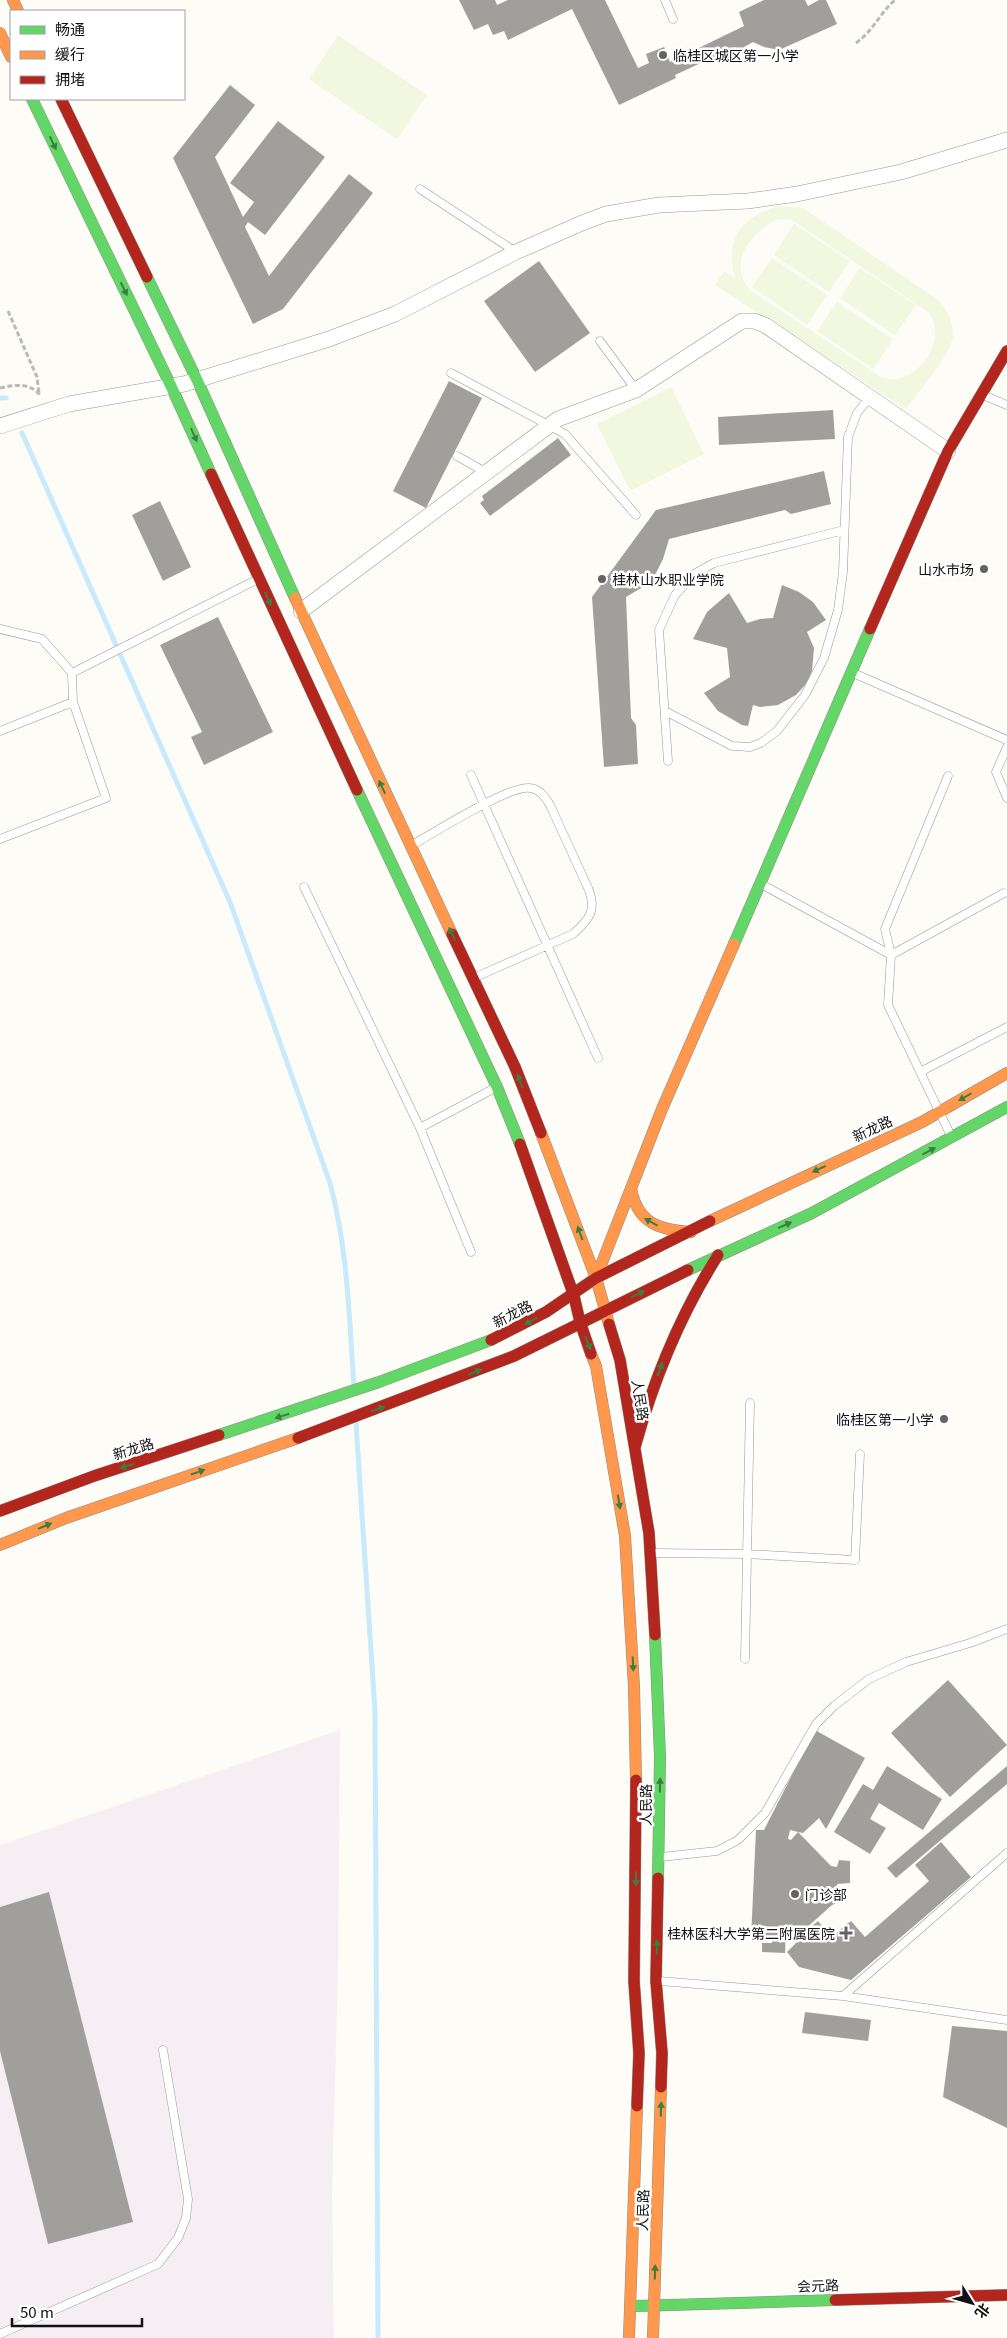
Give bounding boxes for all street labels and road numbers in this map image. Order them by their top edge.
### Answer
street label: 新龙路 [849,1110,895,1146]
street label: 新龙路 [489,1295,535,1331]
street label: 人民路 [628,1378,654,1422]
street label: 新龙路 [110,1432,156,1464]
street label: 人民路 [635,1784,655,1826]
street label: 人民路 [631,2189,653,2231]
street label: 会元路 [797,2274,839,2296]

